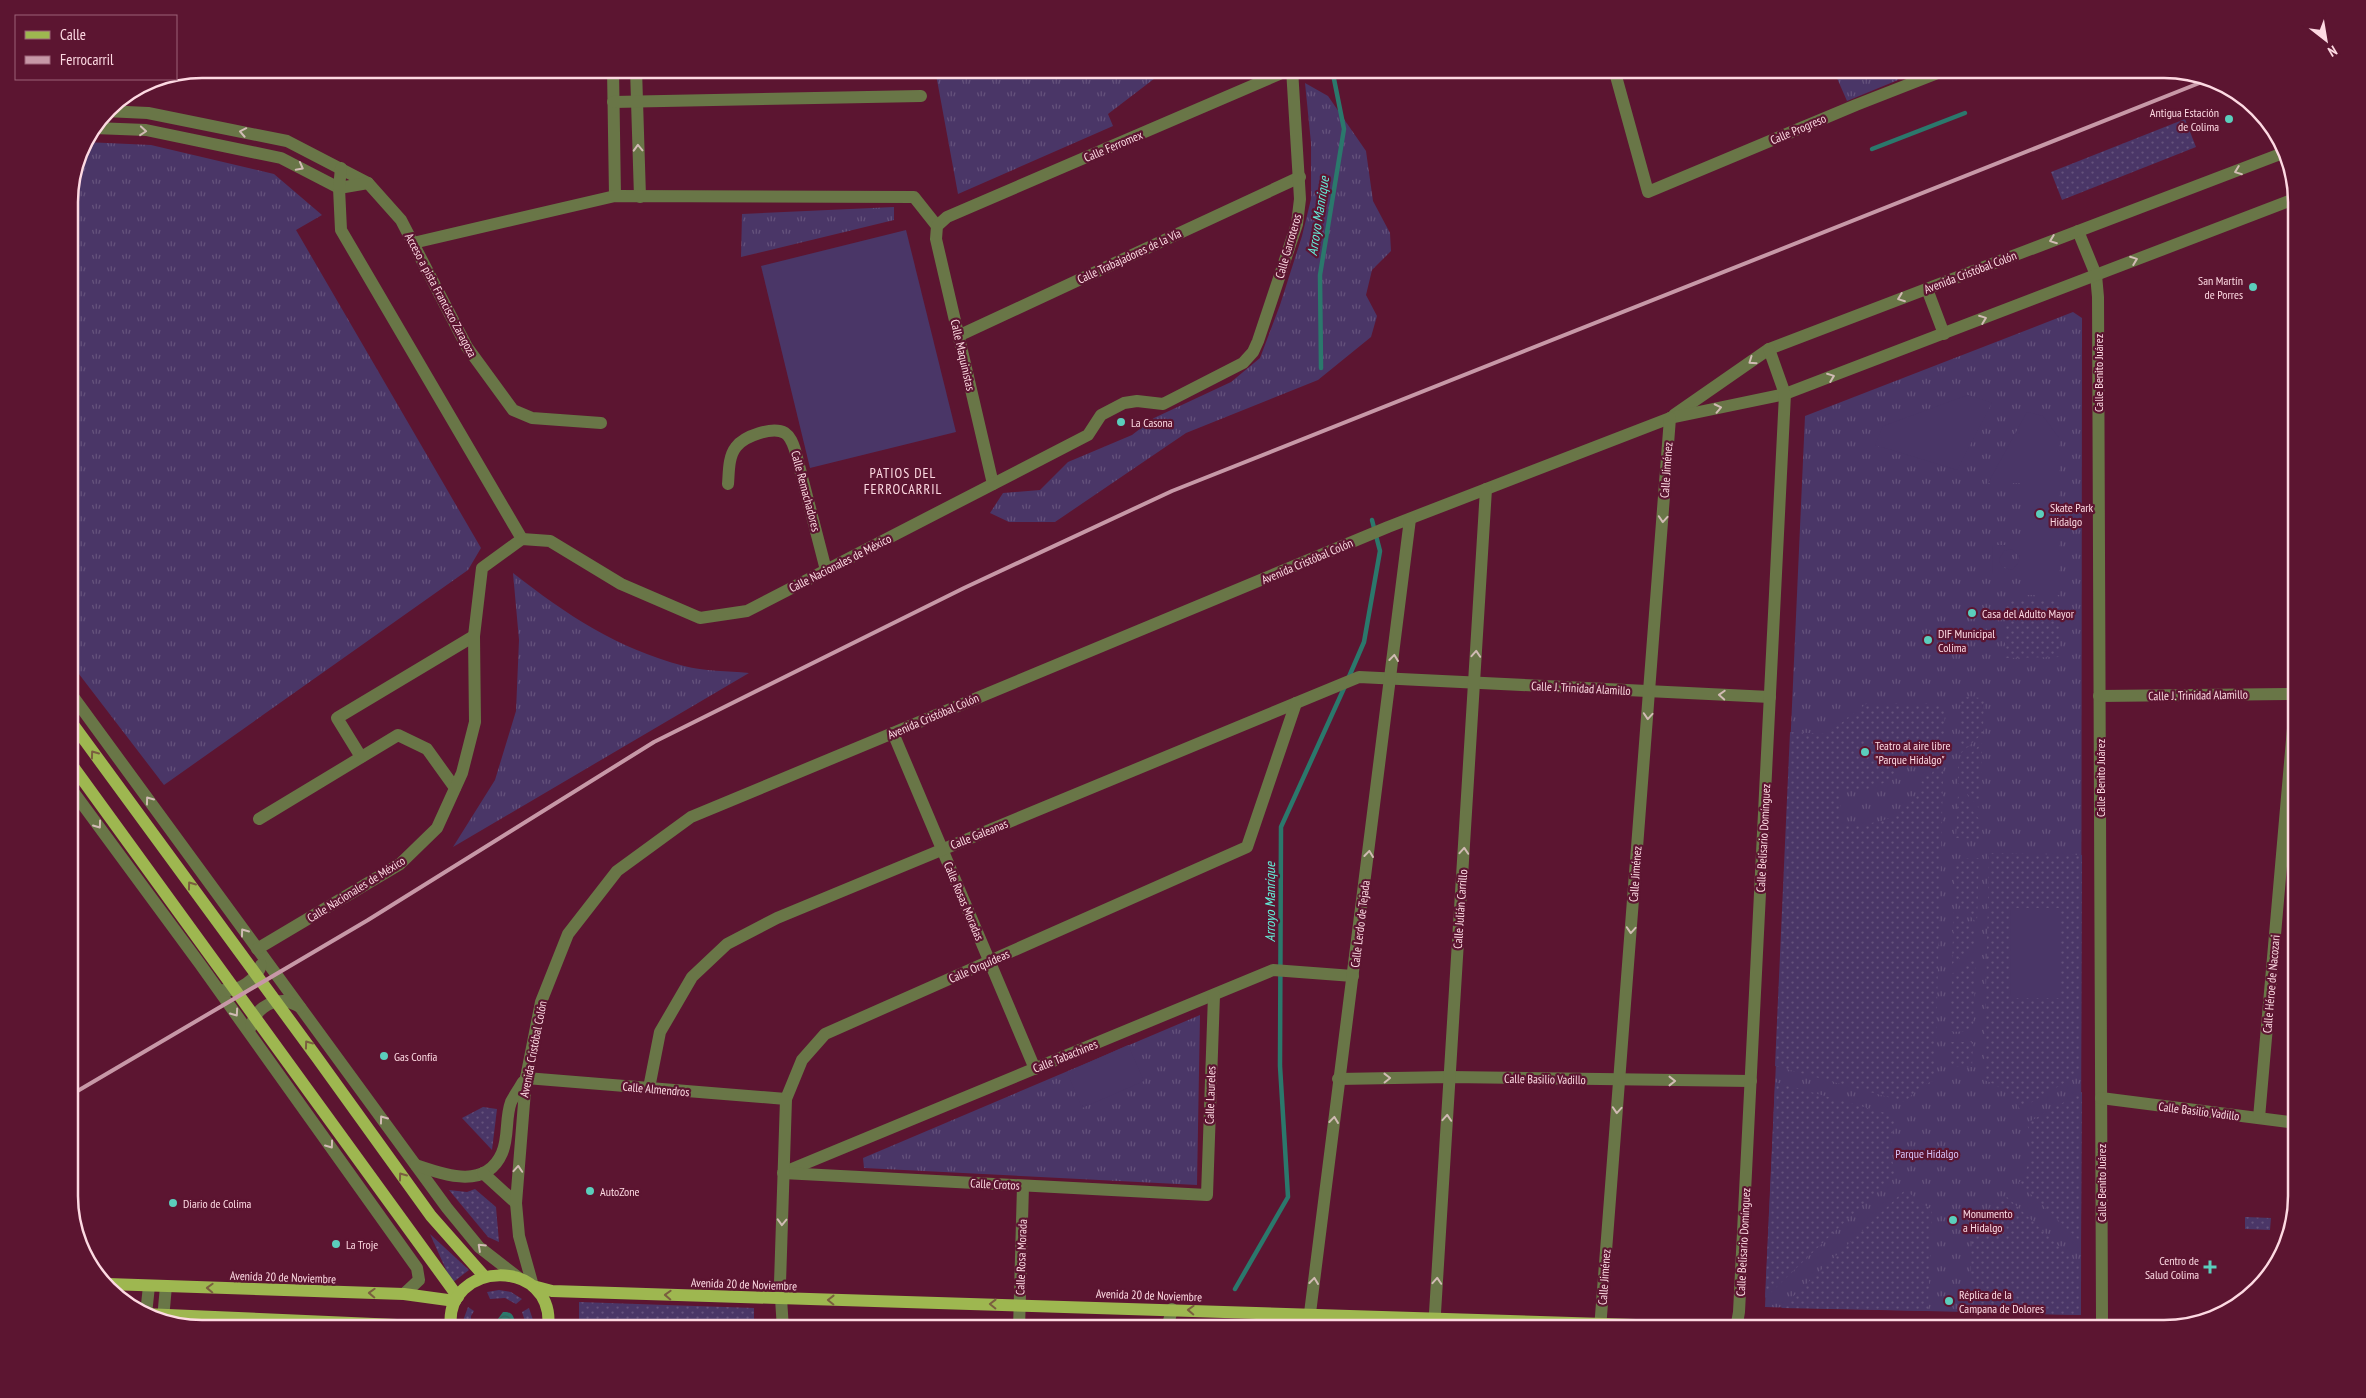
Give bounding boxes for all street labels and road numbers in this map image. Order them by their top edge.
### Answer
street label: Calle Progreso [1768,110,1828,148]
street label: Calle Ferromex [1081,127,1145,165]
street label: Calle Garroteros [1272,212,1304,280]
street label: Calle Trabajadores de la Vía [1075,225,1184,287]
street label: Acceso a pista Francisco Zaragoza [402,230,480,360]
street label: Avenida Cristóbal Colón [1922,247,2018,297]
street label: Calle Maquinistas [948,318,978,392]
street label: Calle Benito Juárez [2091,334,2106,412]
street label: Calle Jiménez [1657,442,1675,498]
street label: Calle Remachadores [788,449,824,533]
street label: Calle Nacionales de México [786,531,894,595]
street label: Avenida Cristóbal Colón [1259,535,1355,587]
street label: Calle J. Trinidad Alamillo [1531,678,1631,698]
street label: Calle J. Trinidad Alamillo [2148,687,2248,703]
street label: Avenida Cristóbal Colón [885,690,981,742]
street label: Calle Benito Juárez [2093,739,2108,817]
street label: Calle Belisario Domínguez [1753,783,1773,893]
street label: Calle Galeanas [948,816,1010,852]
street label: Calle Jiménez [1626,846,1644,902]
street label: Calle Nacionales de México [304,853,408,925]
street label: Calle Rosas Moradas [941,859,987,943]
street label: Calle Julián Carrillo [1450,869,1470,949]
street label: Calle Lerdo de Tejada [1347,879,1373,968]
street label: Calle Héroe de Nacozari [2259,934,2283,1034]
street label: Calle Orquídeas [946,946,1012,986]
street label: Avenida Cristóbal Colón [516,999,550,1099]
street label: Calle Tabachines [1030,1036,1100,1076]
street label: Calle Laureles [1201,1066,1219,1124]
street label: Calle Basilio Vadillo [1504,1071,1586,1087]
street label: Calle Almendros [622,1079,690,1099]
street label: Calle Basilio Vadillo [2158,1099,2240,1123]
street label: Calle Benito Juárez [2094,1144,2109,1222]
street label: Calle Crotos [970,1175,1020,1193]
street label: Calle Belisario Domínguez [1733,1187,1753,1297]
street label: Calle Rosa Morada [1012,1219,1030,1295]
street label: Calle Jiménez [1595,1249,1613,1305]
street label: Avenida 20 de Noviembre [230,1268,336,1286]
street label: Avenida 20 de Noviembre [691,1275,797,1293]
street label: Avenida 20 de Noviembre [1096,1286,1202,1304]

